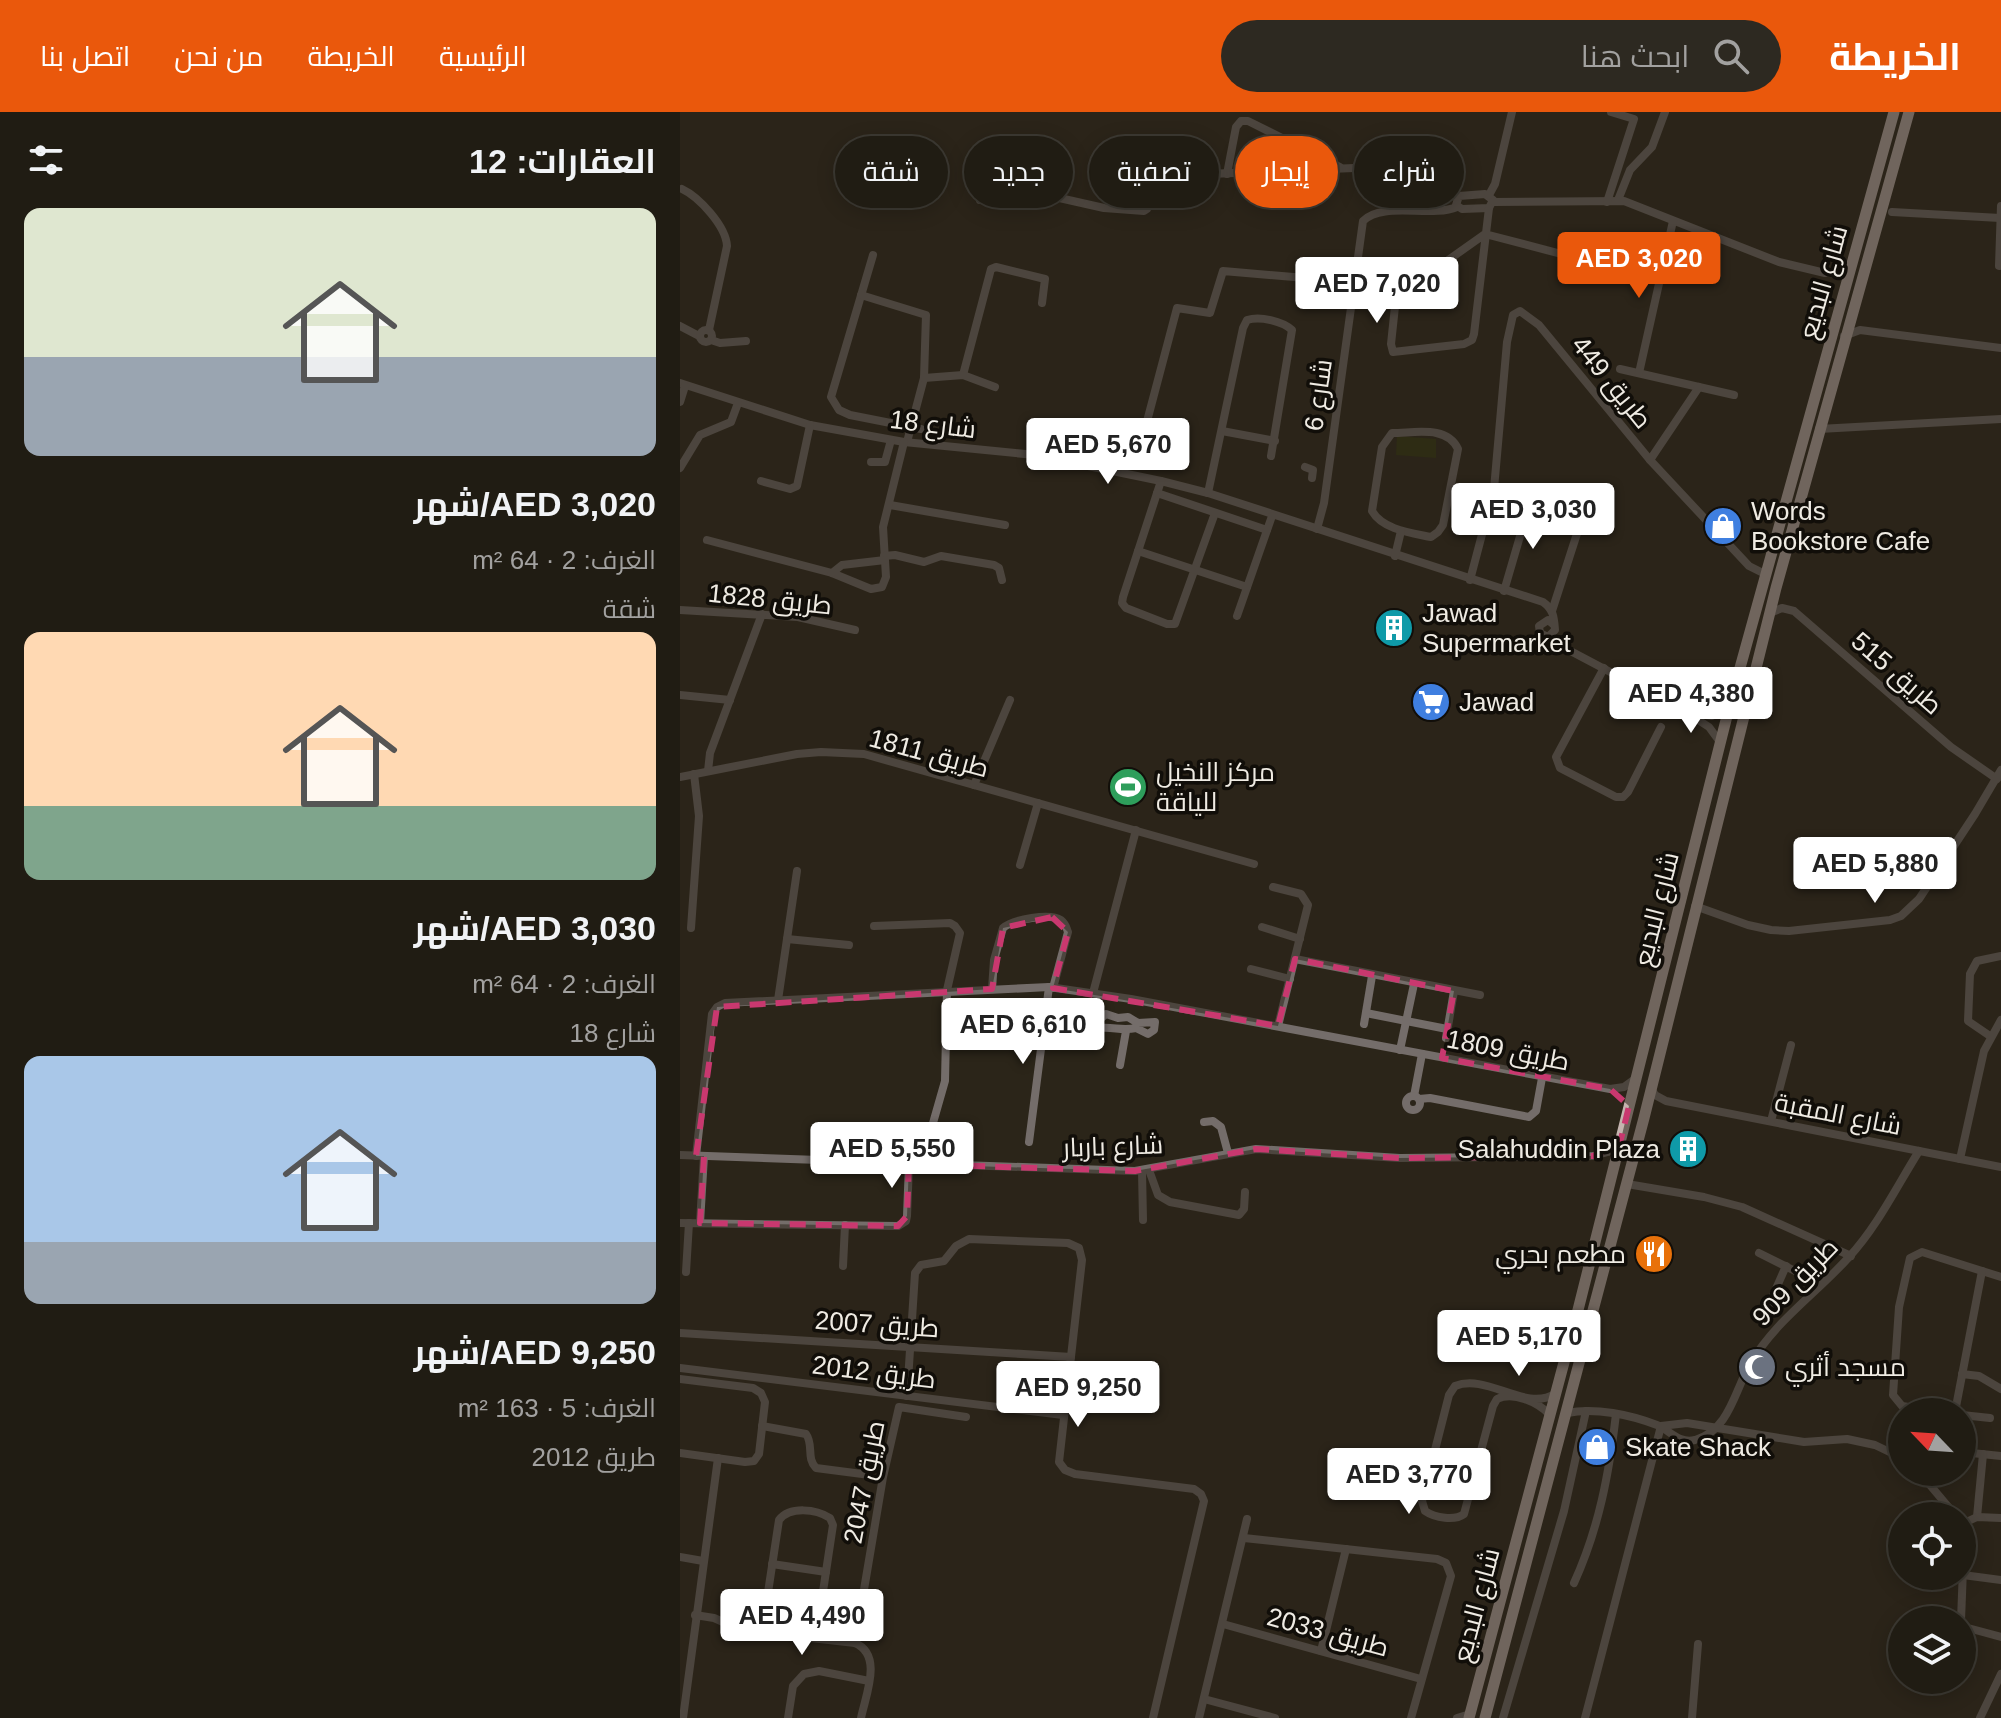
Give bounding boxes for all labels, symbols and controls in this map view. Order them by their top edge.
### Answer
search box [1221,20,1781,92]
icon: search [1709,34,1753,78]
text: الخريطة [1829,36,1961,78]
text: ابحث هنا [1581,40,1689,73]
text: اتصل بنا [40,41,130,72]
text: من نحن [174,41,263,72]
text: الخريطة [307,41,395,72]
text: الرئيسية [439,41,527,72]
chip: شقة [835,136,948,208]
chip: جديد [964,136,1073,208]
chip: تصفية [1089,136,1219,208]
chip: إيجار [1235,136,1338,208]
chip: شراء [1354,136,1464,208]
icon: filters [24,138,68,182]
text: العقارات: 12 [469,142,656,180]
street label: شارع البديع [1793,222,1855,343]
pin: AED 3,020 [1547,232,1731,300]
text: AED 3,020 [1575,243,1703,273]
pin: AED 7,020 [1285,257,1469,325]
icon: home [268,260,412,404]
text: AED 7,020 [1313,268,1441,298]
street label: طريق 449 [1565,330,1658,435]
street label: شارع 6 [1298,357,1340,433]
street label: شارع 18 [888,404,978,446]
pin: AED 5,670 [1016,418,1200,486]
text: AED 5,670 [1044,429,1172,459]
pin: AED 3,030 [1441,483,1625,551]
text: AED 3,020/شهر [414,485,656,523]
text: AED 3,030 [1469,494,1597,524]
place label: Words Bookstore Cafe [1751,496,1930,556]
shop icon: Words Bookstore Cafe [1702,505,1744,547]
text: الغرف: 2 · 64 m² [472,545,656,575]
street label: طريق 1828 [706,578,833,621]
text: شقة [603,594,656,624]
place label: Jawad Supermarket [1422,598,1572,658]
building icon: Jawad Supermarket [1373,607,1415,649]
street label: طريق 515 [1845,626,1948,721]
pin: AED 4,380 [1599,667,1783,735]
text: AED 4,380 [1627,678,1755,708]
supermarket icon: Jawad [1410,681,1452,723]
icon: home [268,684,412,828]
place label: Jawad [1459,687,1534,717]
street label: طريق 1811 [866,723,992,784]
place label: مركز النخيل للياقة [1156,757,1275,817]
sports icon: مركز النخيل للياقة [1107,766,1149,808]
pin: AED 5,880 [1783,837,1967,905]
text: AED 5,880 [1811,848,1939,878]
street label: شارع البديع [1627,849,1687,970]
text: AED 3,030/شهر [414,909,656,947]
text: الغرف: 2 · 64 m² [472,969,656,999]
pin: AED 6,610 [931,998,1115,1066]
text: AED 6,610 [959,1009,1087,1039]
text: شارع 18 [569,1018,656,1048]
street label: طريق 1809 [1444,1023,1572,1078]
street label: شارع المقبة [1772,1087,1904,1143]
icon: home [268,1108,412,1252]
pin: AED 5,550 [800,1122,984,1190]
building icon: Salahuddin Plaza [1667,1128,1709,1170]
street label: شارع باربار [1060,1129,1164,1165]
text: AED 5,550 [828,1133,956,1163]
place label: Salahuddin Plaza [1458,1134,1661,1164]
street label: طريق 909 [1746,1232,1845,1333]
restaurant icon: مطعم بحري [1633,1233,1675,1275]
place label: مطعم بحري [1495,1239,1626,1274]
street label: طريق 2007 [814,1305,940,1344]
pin: AED 5,170 [1427,1310,1611,1378]
text: AED 5,170 [1455,1321,1583,1351]
text: AED 9,250/شهر [414,1333,656,1371]
mosque icon: مسجد أثري [1736,1346,1778,1388]
street label: طريق 2012 [810,1350,938,1395]
place label: مسجد أثري [1785,1350,1906,1387]
pin: AED 9,250 [986,1361,1170,1429]
text: AED 9,250 [1014,1372,1142,1402]
text: الغرف: 5 · 163 m² [458,1393,656,1423]
north arrow [1888,1398,1976,1486]
map controls [1888,1398,1976,1694]
street label: طريق 2047 [837,1418,892,1546]
shop icon: Skate Shack [1576,1426,1618,1468]
place label: Skate Shack [1625,1432,1772,1462]
text: طريق 2012 [532,1442,656,1472]
pin: AED 3,770 [1317,1448,1501,1516]
text: AED 3,770 [1345,1459,1473,1489]
button: locate [1888,1502,1976,1590]
street label: شارع البديع [1446,1545,1508,1666]
pin: AED 4,490 [710,1589,894,1657]
text: AED 4,490 [738,1600,866,1630]
street label: طريق 2033 [1264,1601,1392,1664]
button: layers [1888,1606,1976,1694]

